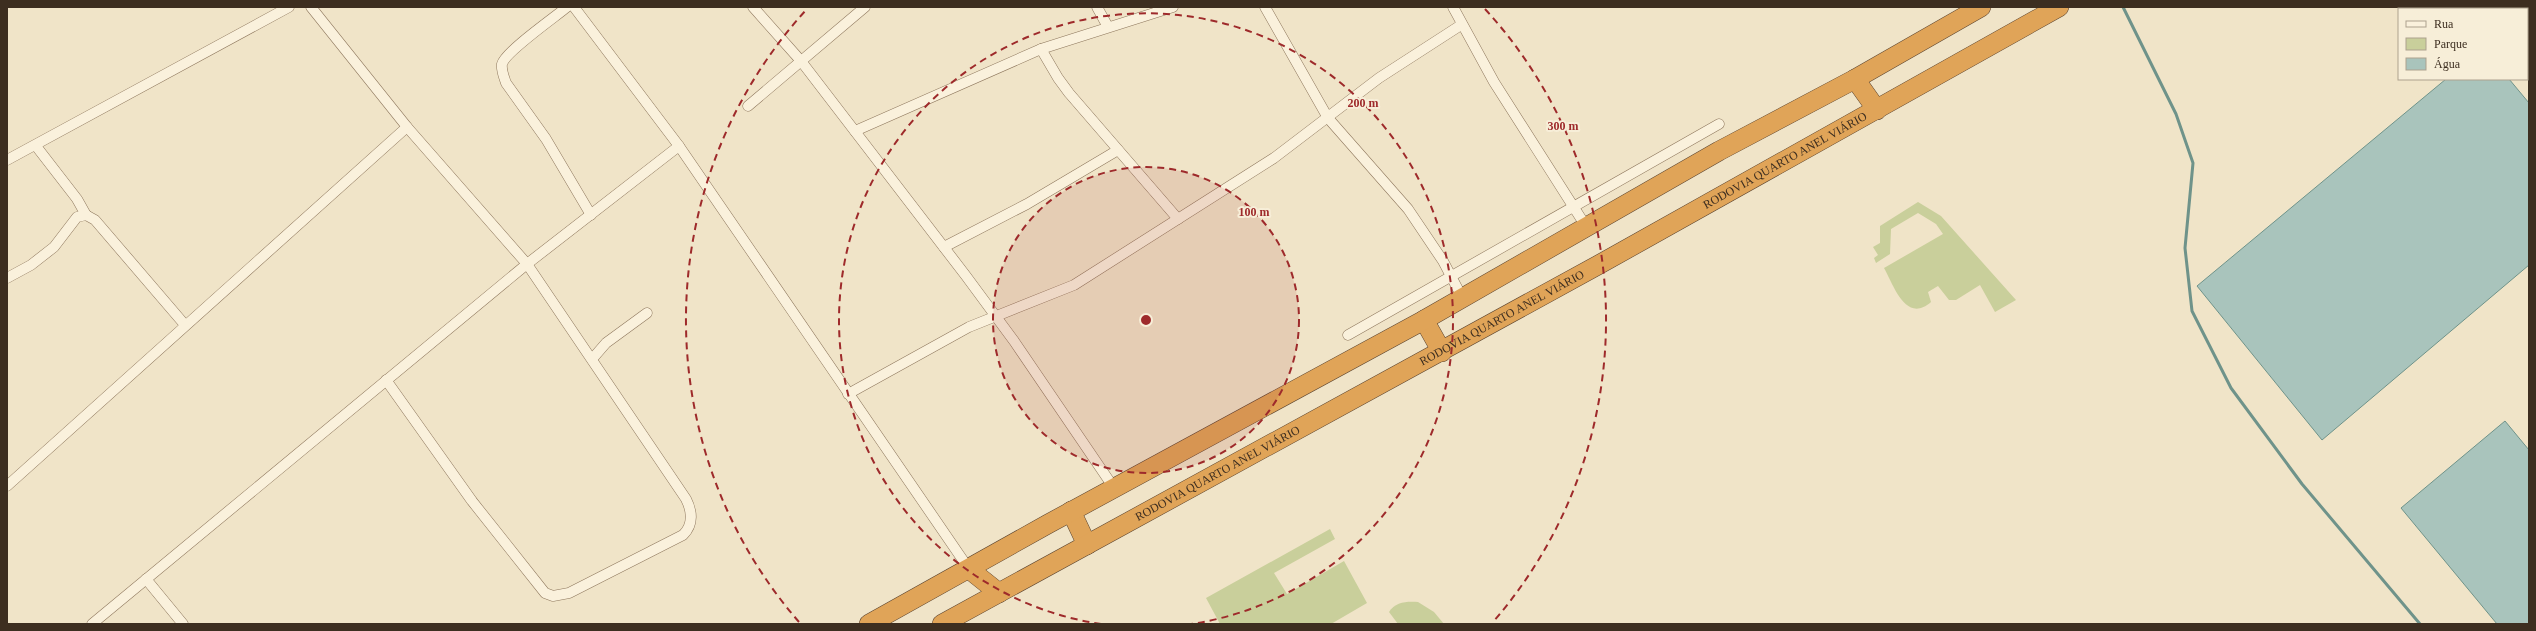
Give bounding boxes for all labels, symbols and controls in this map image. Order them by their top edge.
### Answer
legend [2398,8,2528,80]
text: Rua [2434,17,2454,31]
text: Parque [2434,37,2467,51]
text: Água [2434,57,2461,71]
text: 200 m [1348,96,1379,110]
street label: RODOVIA QUARTO ANEL VIÁRIO [1701,109,1870,212]
text: 300 m [1548,119,1579,133]
text: 100 m [1239,205,1270,219]
street label: RODOVIA QUARTO ANEL VIÁRIO [1417,267,1587,368]
centre of rings [1139,313,1153,327]
street label: RODOVIA QUARTO ANEL VIÁRIO [1133,422,1303,524]

